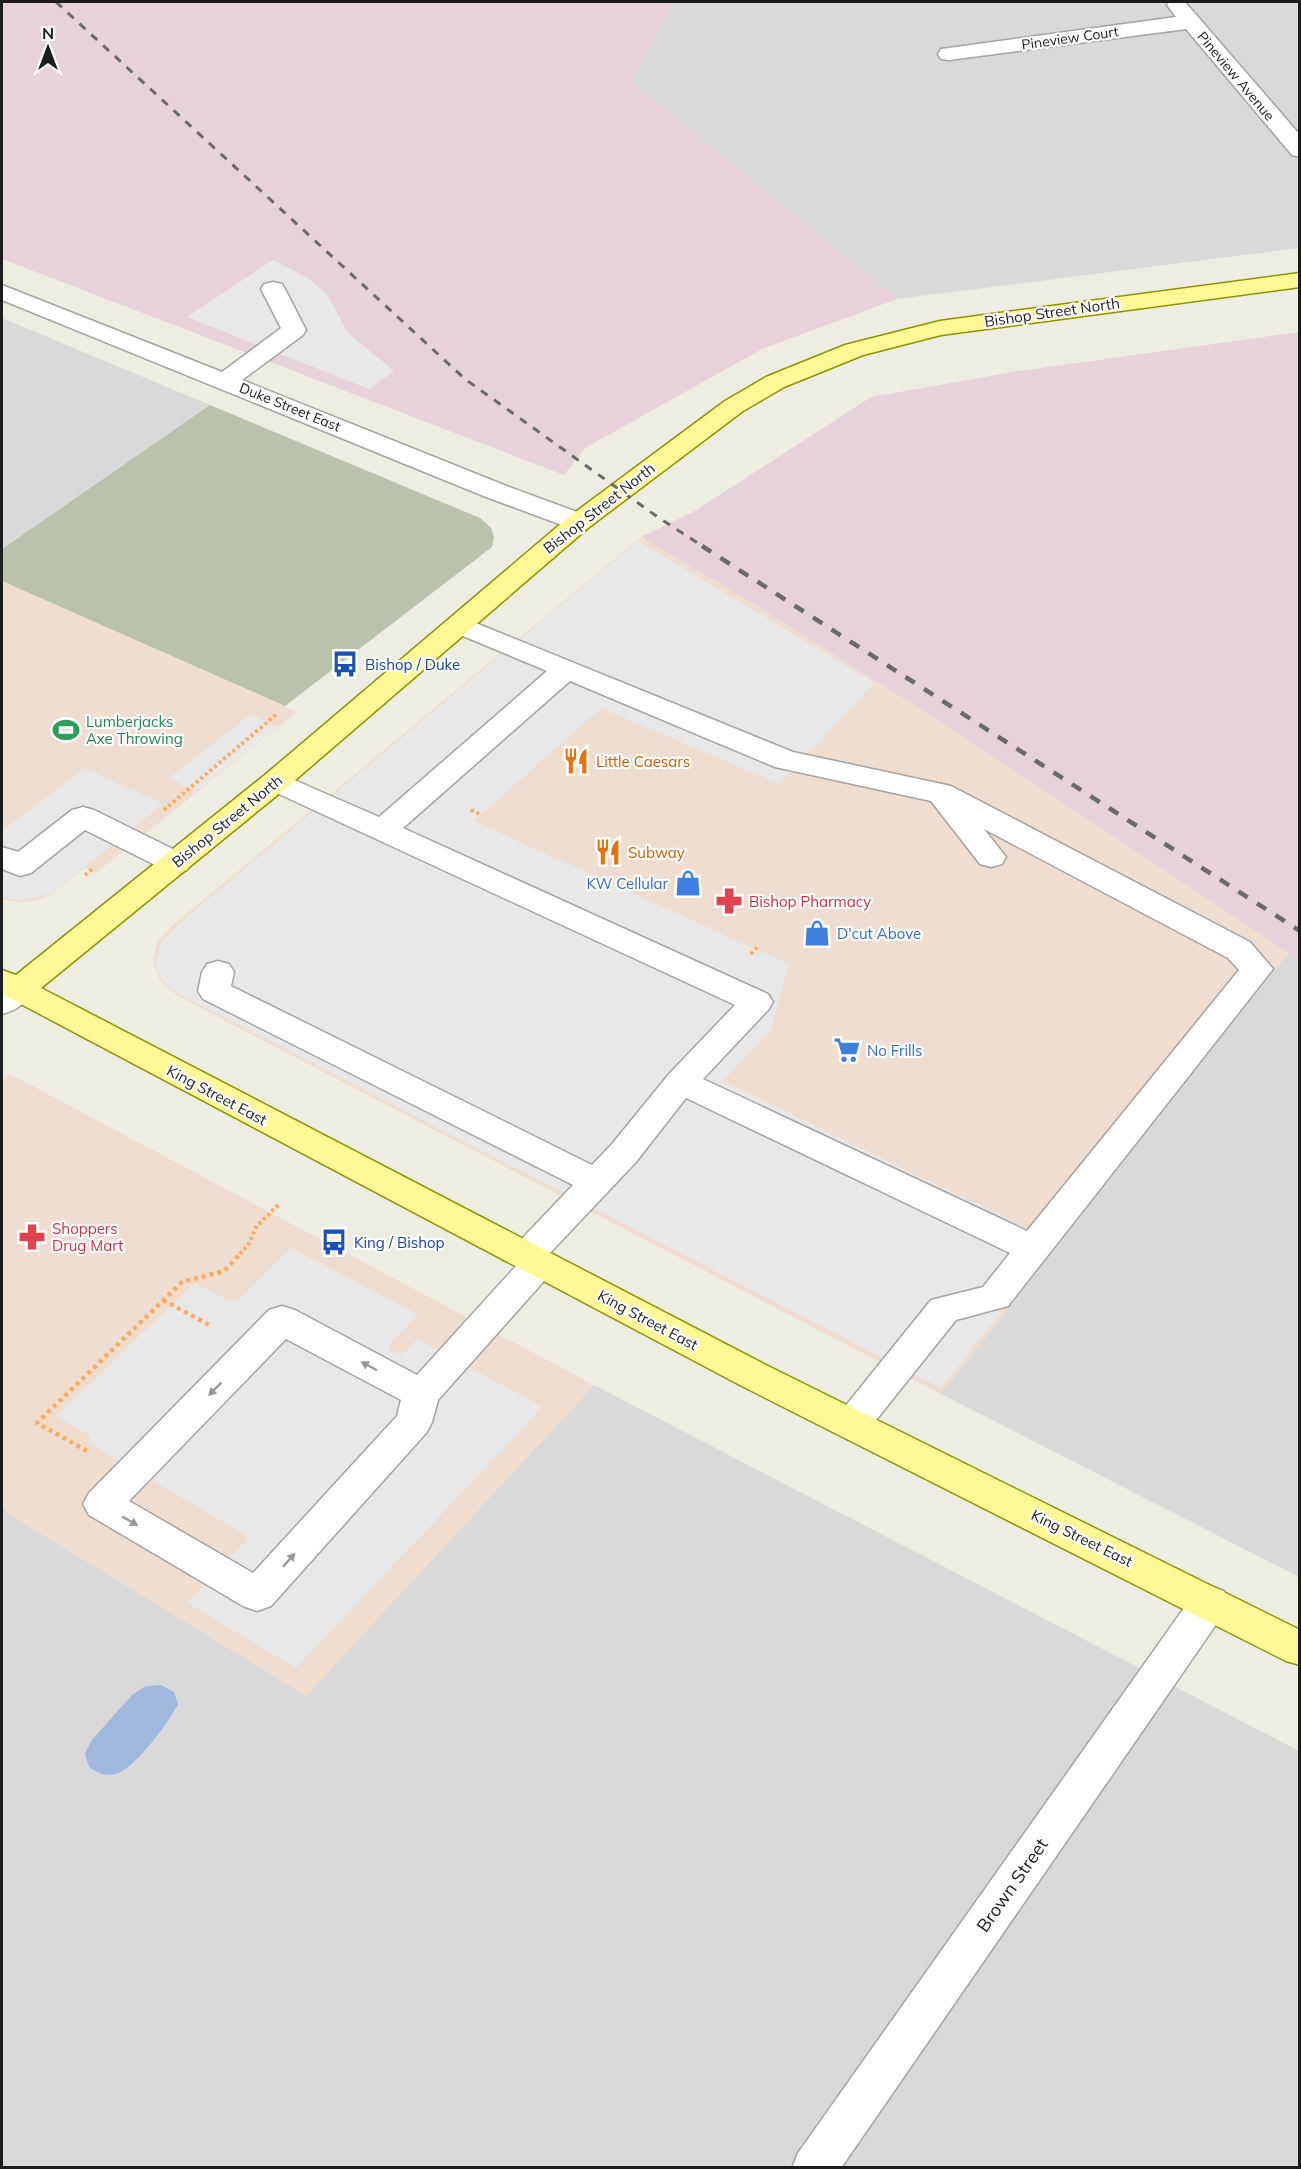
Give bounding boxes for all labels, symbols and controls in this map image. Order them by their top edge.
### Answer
north arrow [18,18,78,78]
street label: Pineview Court [1020,22,1120,54]
text: N [42,23,54,43]
street label: Pineview Avenue [1193,28,1279,124]
street label: Bishop Street North [983,293,1121,331]
street label: Duke Street East [237,379,343,436]
street label: Bishop Street North [539,458,659,558]
bus stop icon: Bishop / Duke [330,649,360,679]
place label: Bishop / Duke [365,655,460,674]
place label: Lumberjacks Axe Throwing [86,712,183,748]
sports icon: Lumberjacks Axe Throwing [51,715,81,745]
restaurant icon: Little Caesars [561,746,591,776]
place label: Little Caesars [596,752,690,771]
street label: Bishop Street North [168,771,286,871]
restaurant icon: Subway [593,837,623,867]
place label: Subway [628,843,685,862]
shop icon: KW Cellular [673,868,703,898]
place label: KW Cellular [586,874,669,893]
pharmacy icon: Bishop Pharmacy [714,886,744,916]
place label: Bishop Pharmacy [749,892,871,911]
shop icon: D'cut Above [802,918,832,948]
place label: D'cut Above [837,924,921,943]
supermarket icon: No Frills [832,1035,862,1065]
place label: No Frills [867,1041,923,1060]
street label: King Street East [164,1061,270,1129]
place label: Shoppers Drug Mart [52,1219,123,1255]
pharmacy icon: Shoppers Drug Mart [17,1222,47,1252]
bus stop icon: King / Bishop [319,1227,349,1257]
place label: King / Bishop [354,1233,445,1252]
street label: King Street East [595,1286,701,1354]
one-way arrow [361,1361,378,1371]
one-way arrow [208,1381,222,1395]
street label: King Street East [1028,1505,1136,1571]
one-way arrow [122,1516,139,1526]
one-way arrow [282,1553,295,1568]
street label: Brown Street [971,1834,1053,1936]

